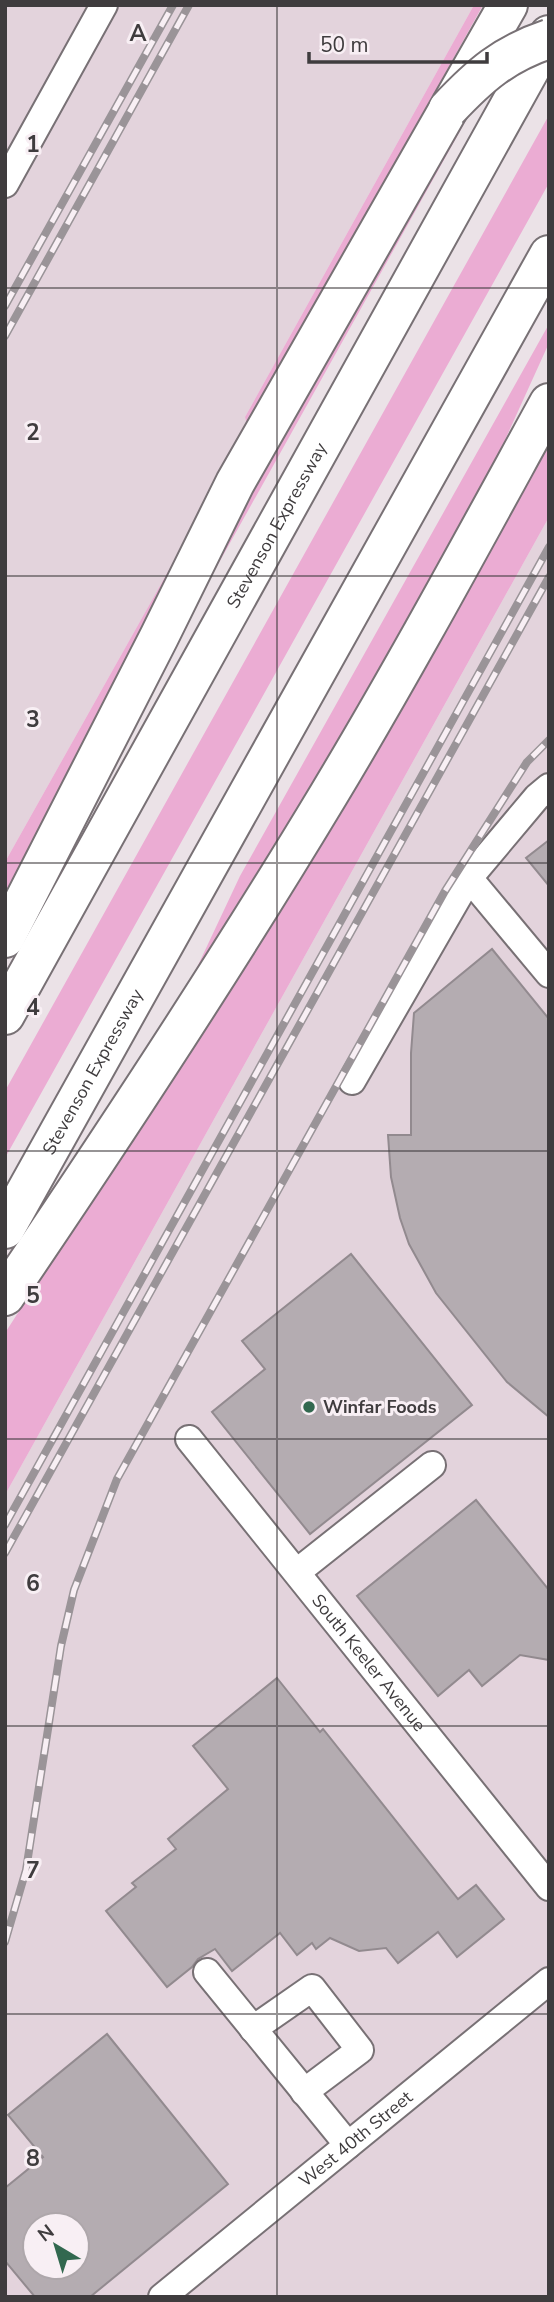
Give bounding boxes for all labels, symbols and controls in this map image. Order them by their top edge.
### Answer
text: A [129,18,147,49]
scale bar [309,21,488,65]
text: 50 m [320,31,369,59]
text: 1 [26,129,40,160]
text: 2 [26,417,40,448]
street label: Stevenson Expressway [221,437,333,613]
text: 3 [26,704,40,735]
street label: Stevenson Expressway [37,984,149,1159]
text: 4 [26,992,40,1023]
text: 5 [26,1280,40,1311]
place label: Winfar Foods [323,1395,437,1419]
marker: Winfar Foods [301,1399,317,1415]
text: 6 [26,1568,40,1599]
street label: South Keeler Avenue [306,1589,431,1736]
text: 7 [26,1855,40,1886]
street label: West 40th Street [294,2085,418,2192]
text: 8 [26,2143,40,2174]
north arrow [21,2211,91,2281]
text: N [33,2219,60,2248]

